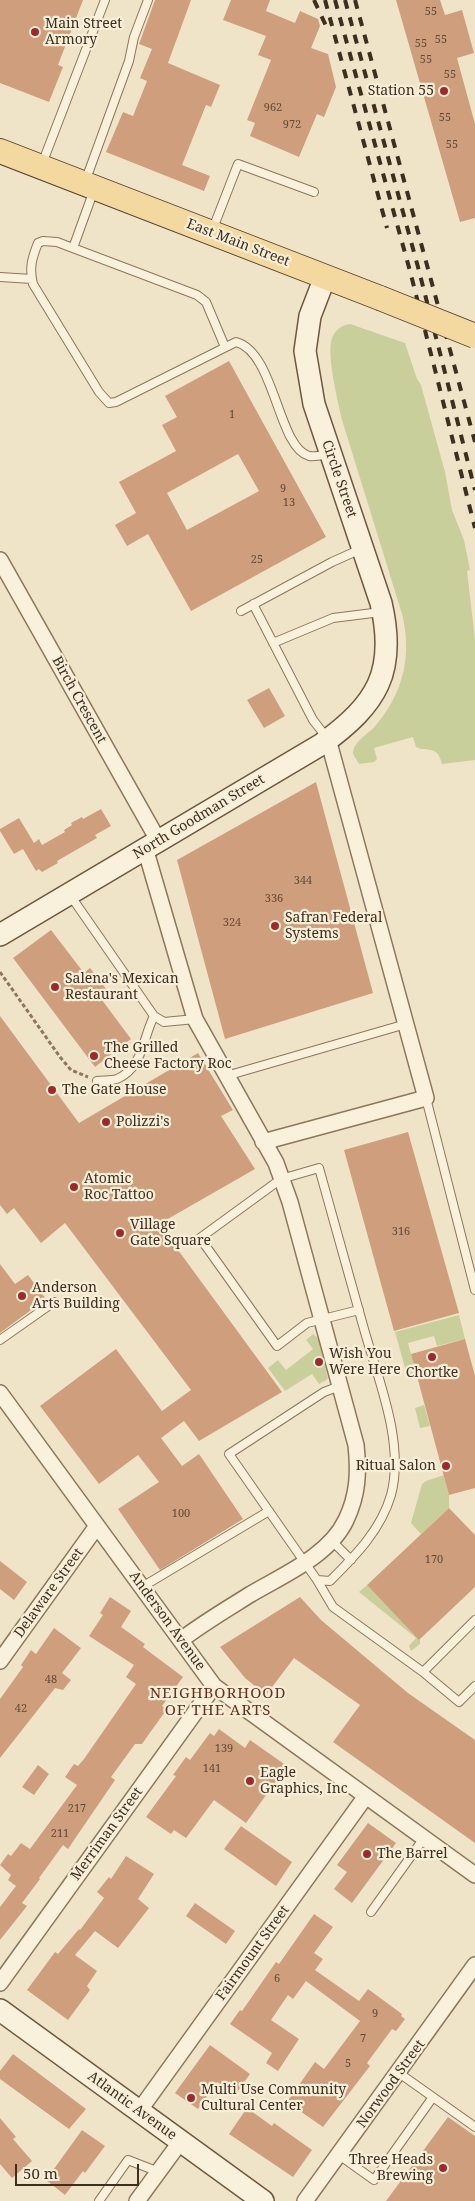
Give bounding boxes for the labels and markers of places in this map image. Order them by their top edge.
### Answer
place label: Main Street Armory [45,16,122,48]
marker: Main Street Armory [29,26,41,38]
place label: Station 55 [368,83,434,99]
marker: Station 55 [438,85,450,97]
place label: Safran Federal Systems [285,910,382,942]
marker: Safran Federal Systems [269,920,281,932]
place label: Salena's Mexican Restaurant [65,971,179,1004]
marker: Salena's Mexican Restaurant [49,981,61,993]
place label: The Grilled Cheese Factory Roc [104,1040,232,1072]
marker: The Grilled Cheese Factory Roc [88,1050,100,1062]
place label: The Gate House [62,1082,166,1098]
marker: The Gate House [46,1084,58,1096]
place label: Polizzi's [116,1114,170,1130]
marker: Polizzi's [100,1116,112,1128]
place label: Atomic Roc Tattoo [84,1171,154,1204]
marker: Atomic Roc Tattoo [68,1181,80,1193]
place label: Village Gate Square [130,1217,211,1250]
marker: Village Gate Square [114,1227,126,1239]
place label: Anderson Arts Building [32,1280,120,1312]
marker: Anderson Arts Building [16,1290,28,1302]
place label: Wish You Were Here [329,1346,401,1378]
marker: Chortke [426,1351,438,1363]
marker: Wish You Were Here [313,1356,325,1368]
place label: Chortke [406,1365,458,1381]
place label: Ritual Salon [356,1458,436,1474]
marker: Ritual Salon [440,1460,452,1472]
place label: Eagle Graphics, Inc [260,1765,348,1798]
marker: Eagle Graphics, Inc [244,1775,256,1787]
place label: The Barrel [377,1846,448,1862]
marker: The Barrel [361,1848,373,1860]
place label: Multi Use Community Cultural Center [201,2082,346,2114]
marker: Multi Use Community Cultural Center [185,2092,197,2104]
place label: Three Heads Brewing [349,2152,433,2184]
marker: Three Heads Brewing [437,2162,449,2174]

